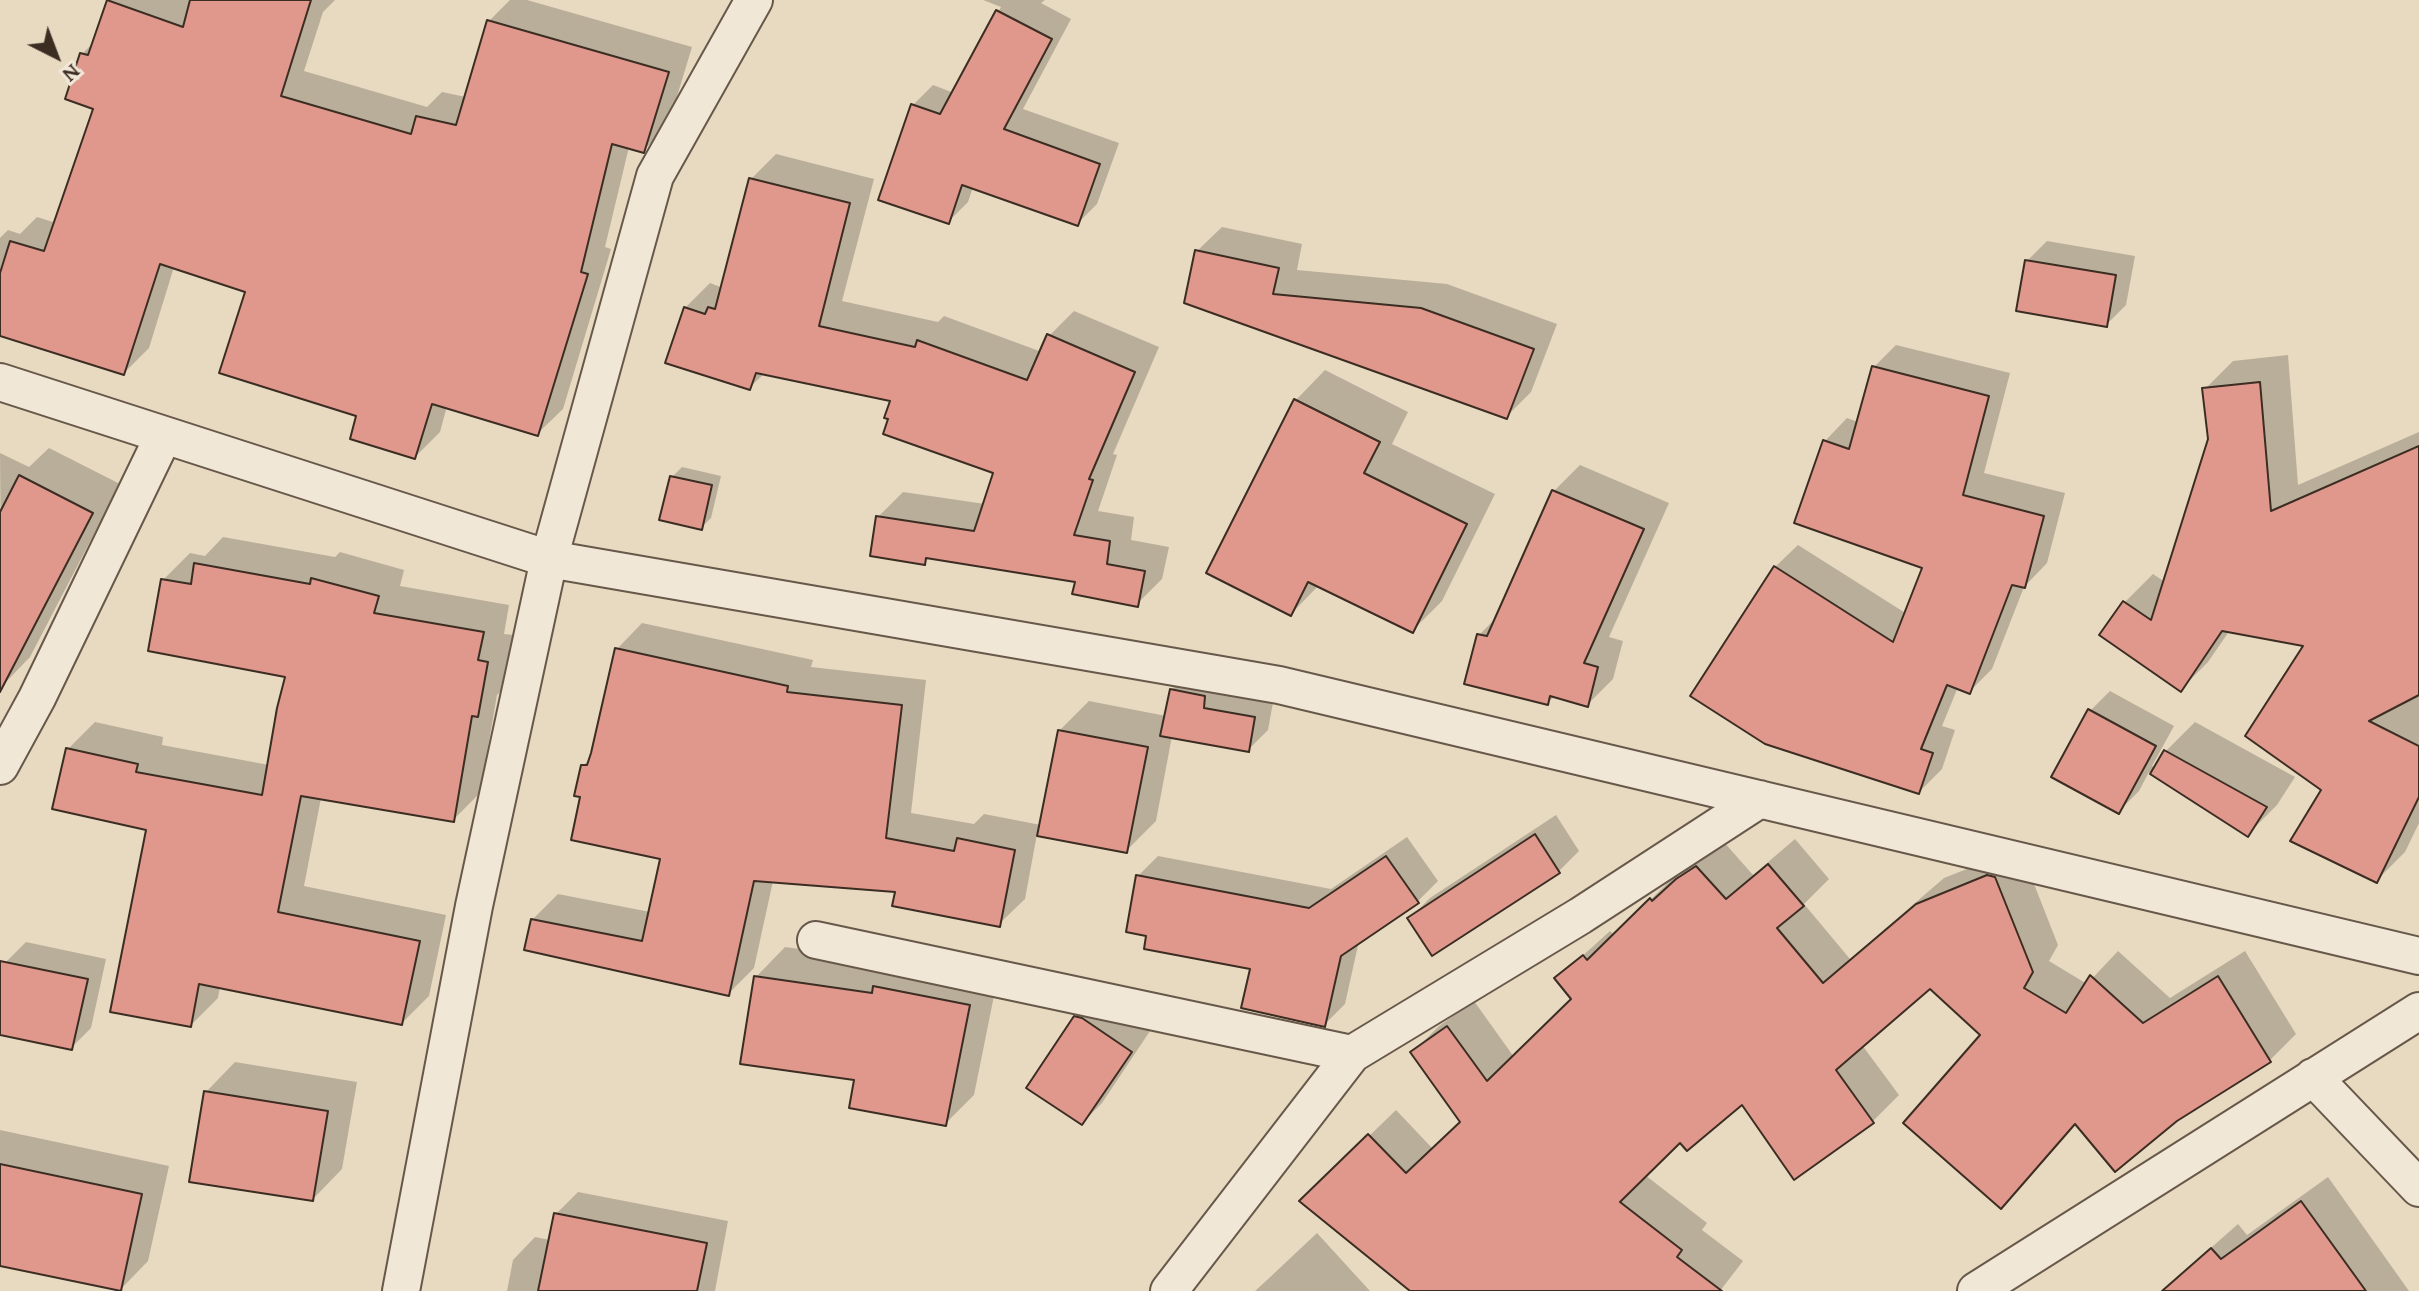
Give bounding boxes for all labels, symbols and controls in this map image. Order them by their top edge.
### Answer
north arrow [16,16,96,96]
text: N [56,57,88,91]

